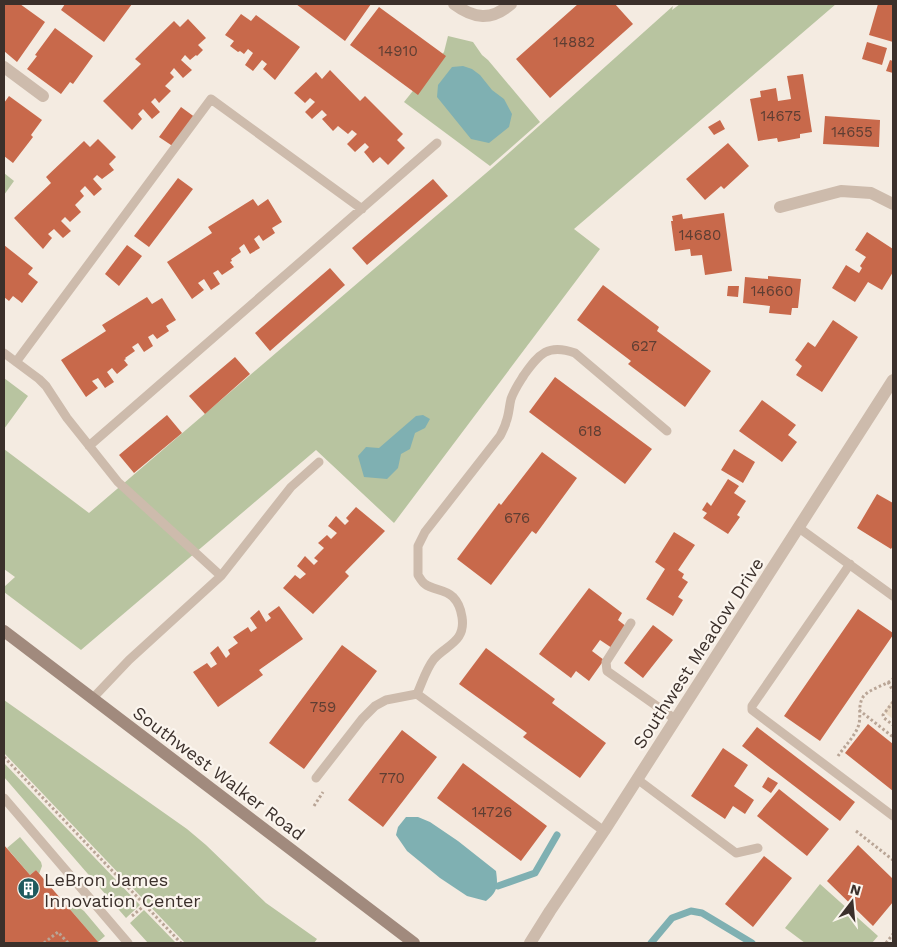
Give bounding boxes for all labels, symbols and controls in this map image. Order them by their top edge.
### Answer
house number: 14882 [553,33,595,51]
house number: 14910 [378,42,418,60]
house number: 14675 [760,107,802,125]
house number: 14655 [831,123,873,141]
house number: 14680 [679,226,721,244]
house number: 14660 [751,282,793,300]
house number: 627 [631,337,657,355]
house number: 618 [578,422,602,440]
house number: 676 [504,509,530,527]
street label: Southwest Meadow Drive [628,554,768,752]
house number: 759 [310,698,336,716]
street label: Southwest Walker Road [129,702,309,844]
house number: 770 [379,769,405,787]
house number: 14726 [472,803,512,821]
place label: LeBron James Innovation Center [44,869,201,911]
building icon: LeBron James Innovation Center [16,877,40,901]
north arrow [827,877,877,927]
text: N [848,880,863,899]

